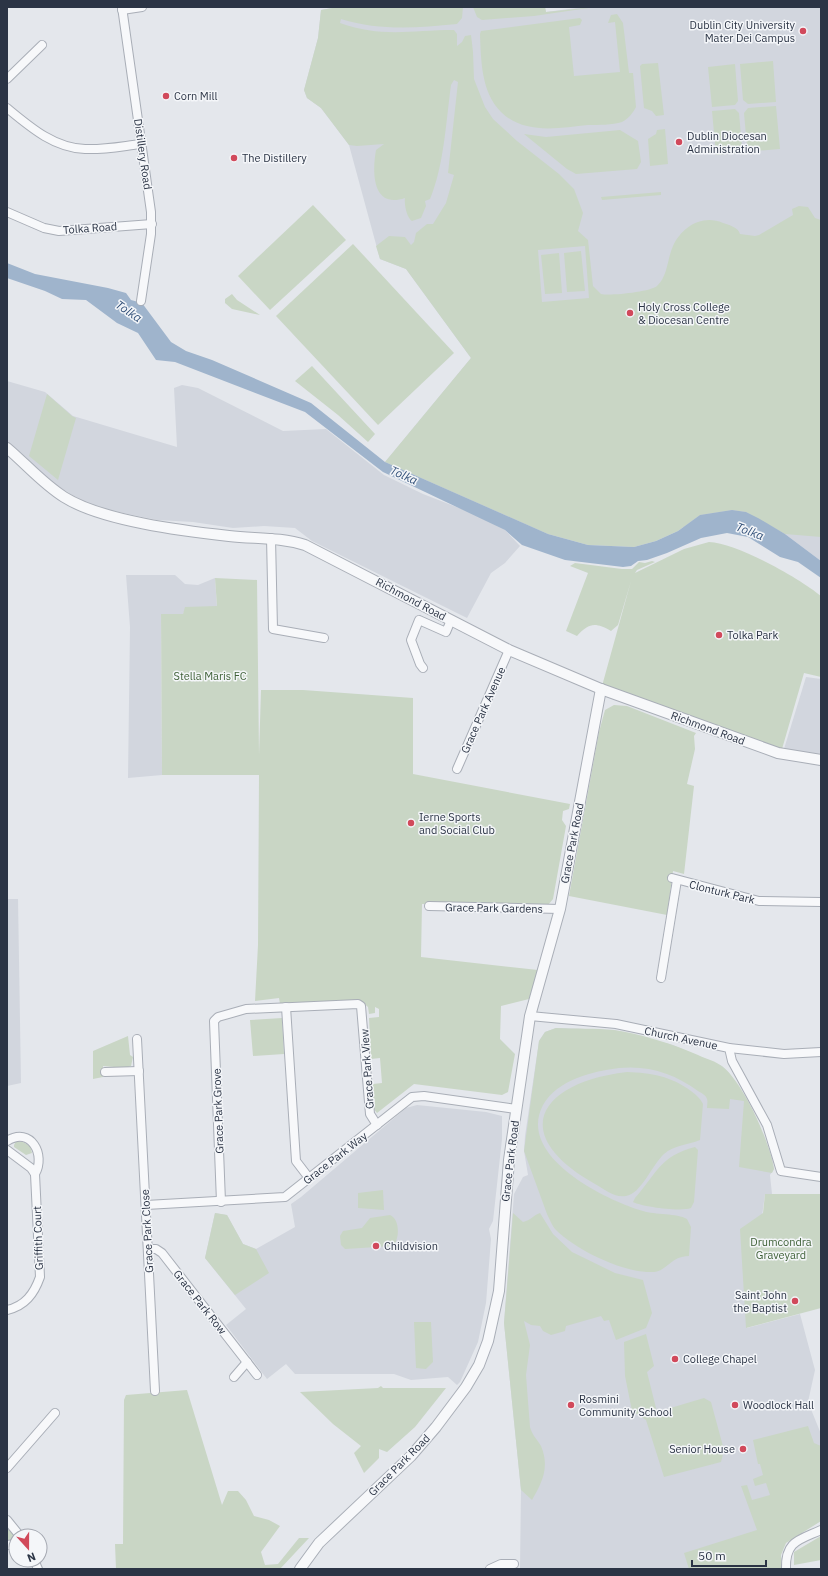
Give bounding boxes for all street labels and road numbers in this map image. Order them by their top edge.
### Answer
street label: Distillery Road [131,118,155,190]
street label: Tolka Road [62,219,118,237]
street label: Richmond Road [373,575,449,623]
street label: Grace Park Avenue [458,665,508,755]
street label: Richmond Road [669,708,747,748]
street label: Grace Park Road [557,802,587,884]
street label: Clonturk Park [688,877,756,907]
street label: Grace Park Gardens [445,900,543,916]
street label: Church Avenue [643,1023,719,1053]
street label: Grace Park View [357,1028,377,1110]
street label: Grace Park Grove [210,1068,226,1154]
street label: Grace Park Road [498,1120,522,1202]
street label: Grace Park Way [300,1128,370,1187]
street label: Grace Park Close [138,1189,156,1273]
street label: Griffith Court [30,1206,46,1270]
street label: Grace Park Row [171,1267,230,1337]
street label: Grace Park Road [365,1431,433,1499]

